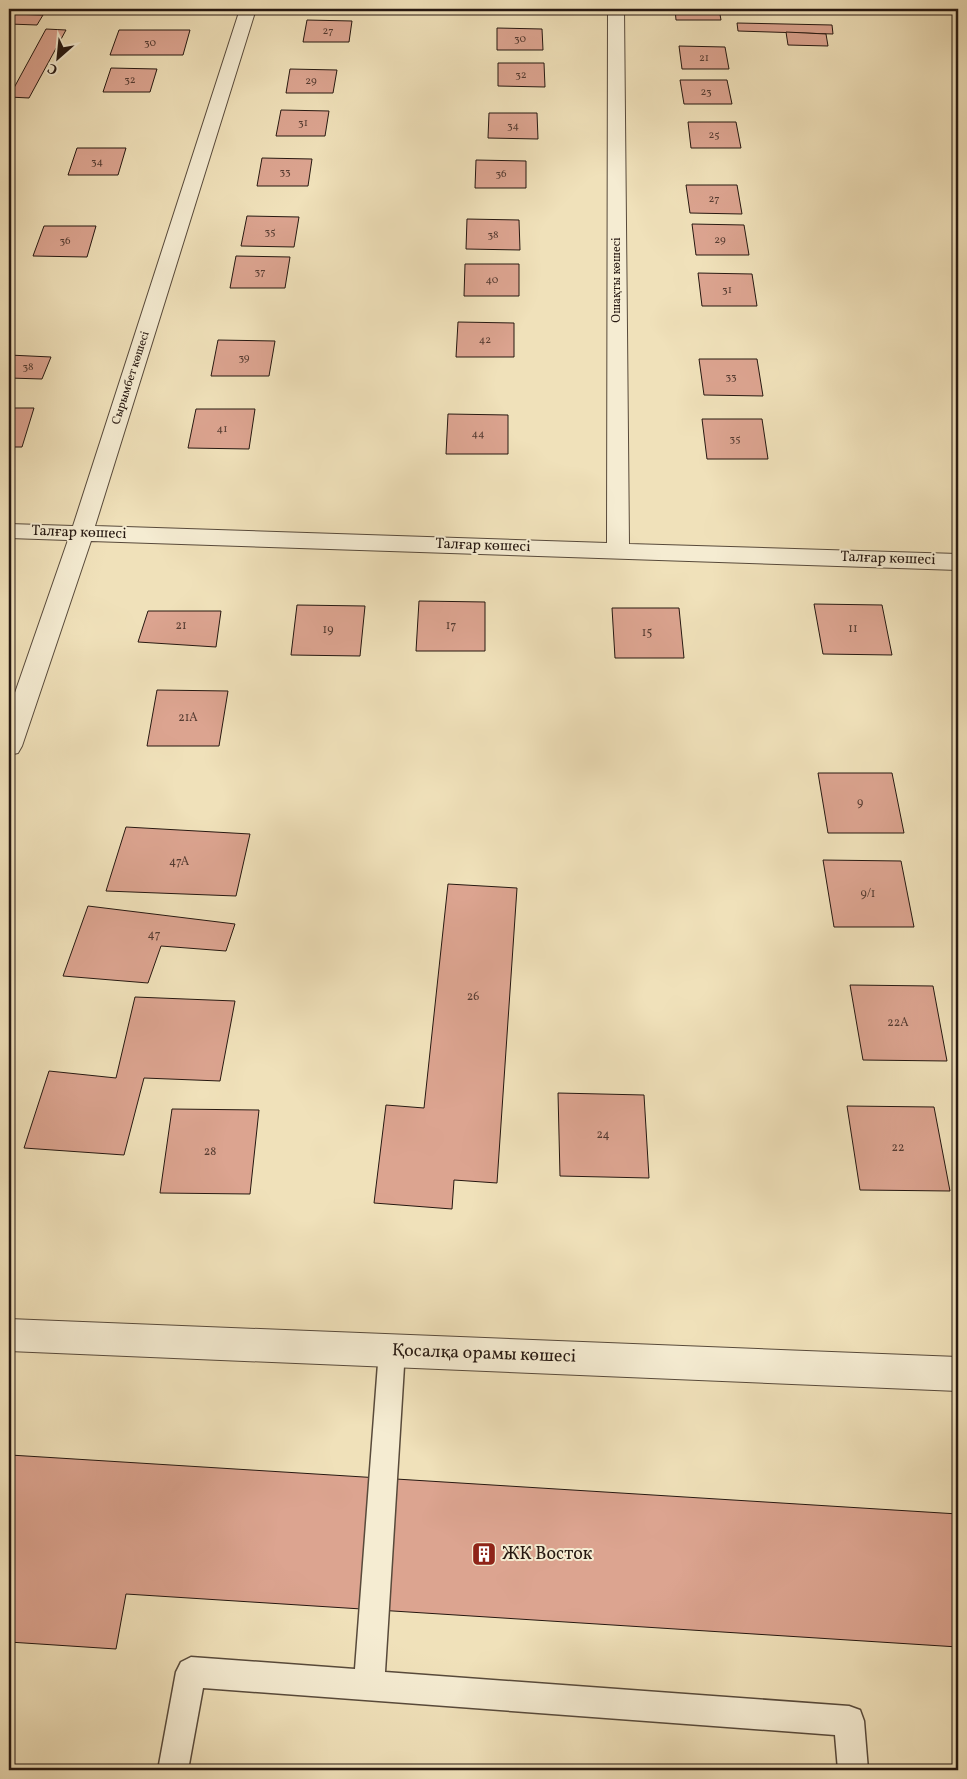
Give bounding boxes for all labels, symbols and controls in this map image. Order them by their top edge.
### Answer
house number: 27 [323,24,333,39]
north arrow [32,32,82,82]
house number: 30 [514,32,526,47]
house number: 30 [144,36,156,51]
house number: 21 [699,51,709,66]
text: С [44,58,61,79]
house number: 32 [515,68,527,83]
house number: 32 [124,73,136,88]
house number: 29 [305,74,317,89]
house number: 23 [700,85,712,100]
house number: 31 [298,116,308,131]
house number: 34 [507,119,520,134]
house number: 25 [708,128,720,143]
house number: 34 [91,155,104,170]
house number: 33 [279,165,291,180]
house number: 36 [495,167,507,182]
house number: 27 [709,192,719,207]
house number: 35 [265,225,275,240]
house number: 38 [487,228,499,243]
house number: 29 [714,233,726,248]
house number: 36 [59,234,71,249]
street label: Ошақты көшесі [609,237,625,323]
house number: 37 [255,265,265,280]
house number: 40 [486,273,499,288]
house number: 31 [722,283,732,298]
street label: Сырымбет көшесі [108,329,154,427]
house number: 42 [479,333,491,348]
house number: 39 [238,351,250,366]
house number: 38 [22,360,34,375]
house number: 33 [725,370,737,385]
house number: 41 [217,422,227,437]
house number: 44 [471,427,485,442]
house number: 35 [730,432,740,447]
street label: Талғар көшесі [31,521,127,545]
street label: Талғар көшесі [435,534,531,558]
street label: Талғар көшесі [840,547,936,571]
house number: 21 [175,618,187,634]
house number: 17 [446,618,456,634]
house number: 11 [848,621,858,637]
house number: 19 [323,622,333,638]
house number: 15 [642,625,652,641]
house number: 21А [178,710,198,726]
house number: 9 [857,795,863,811]
house number: 47А [169,854,190,870]
house number: 9/1 [861,886,875,902]
house number: 47 [148,927,161,943]
house number: 26 [467,989,479,1005]
house number: 22А [887,1015,909,1031]
house number: 24 [596,1127,610,1143]
house number: 22 [892,1140,904,1156]
house number: 28 [204,1144,216,1160]
street label: Қосалқа орамы көшесі [392,1338,576,1370]
building icon: ЖК Восток [471,1541,497,1567]
place label: ЖК Восток [502,1542,593,1567]

